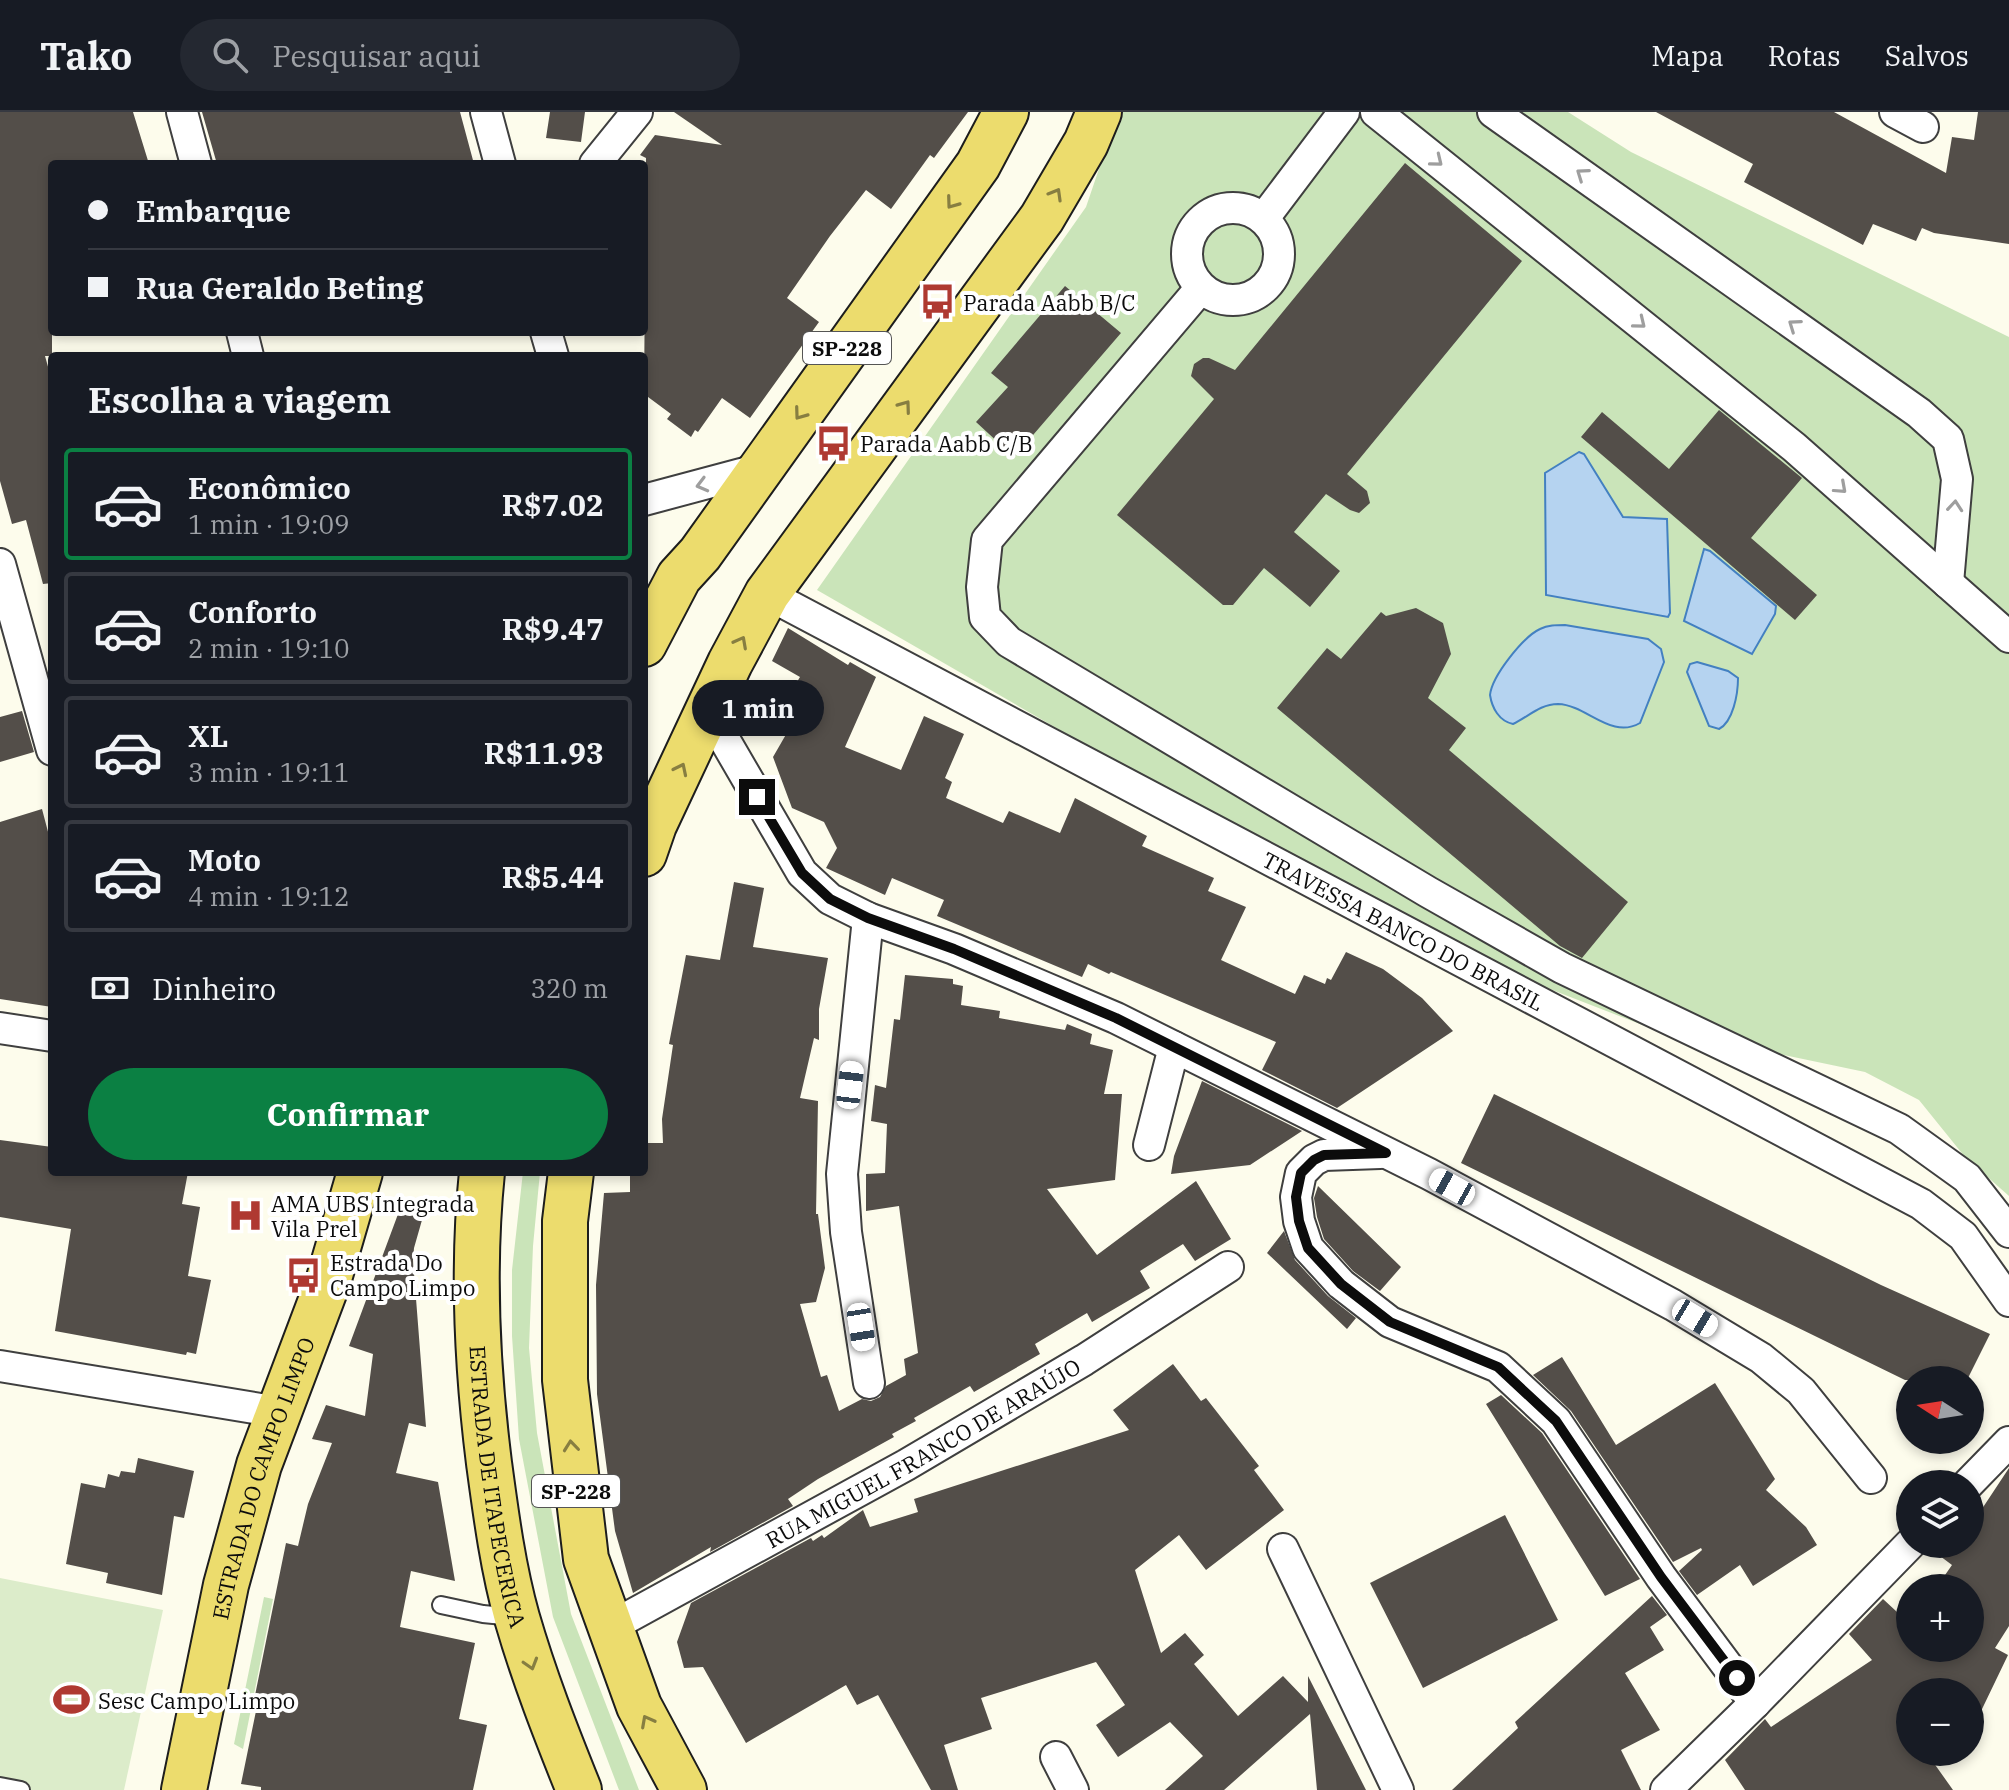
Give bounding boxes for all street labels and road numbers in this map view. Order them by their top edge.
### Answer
road number: SP-228 [803,332,891,364]
street label: TRAVESSA BANCO DO BRASIL [1258,844,1549,1017]
street label: ESTRADA DO CAMPO LIMPO [205,1333,321,1622]
street label: ESTRADA DE ITAPECERICA [464,1345,533,1631]
street label: RUA MIGUEL FRANCO DE ARAÚJO [760,1351,1085,1554]
road number: SP-228 [532,1475,620,1507]

